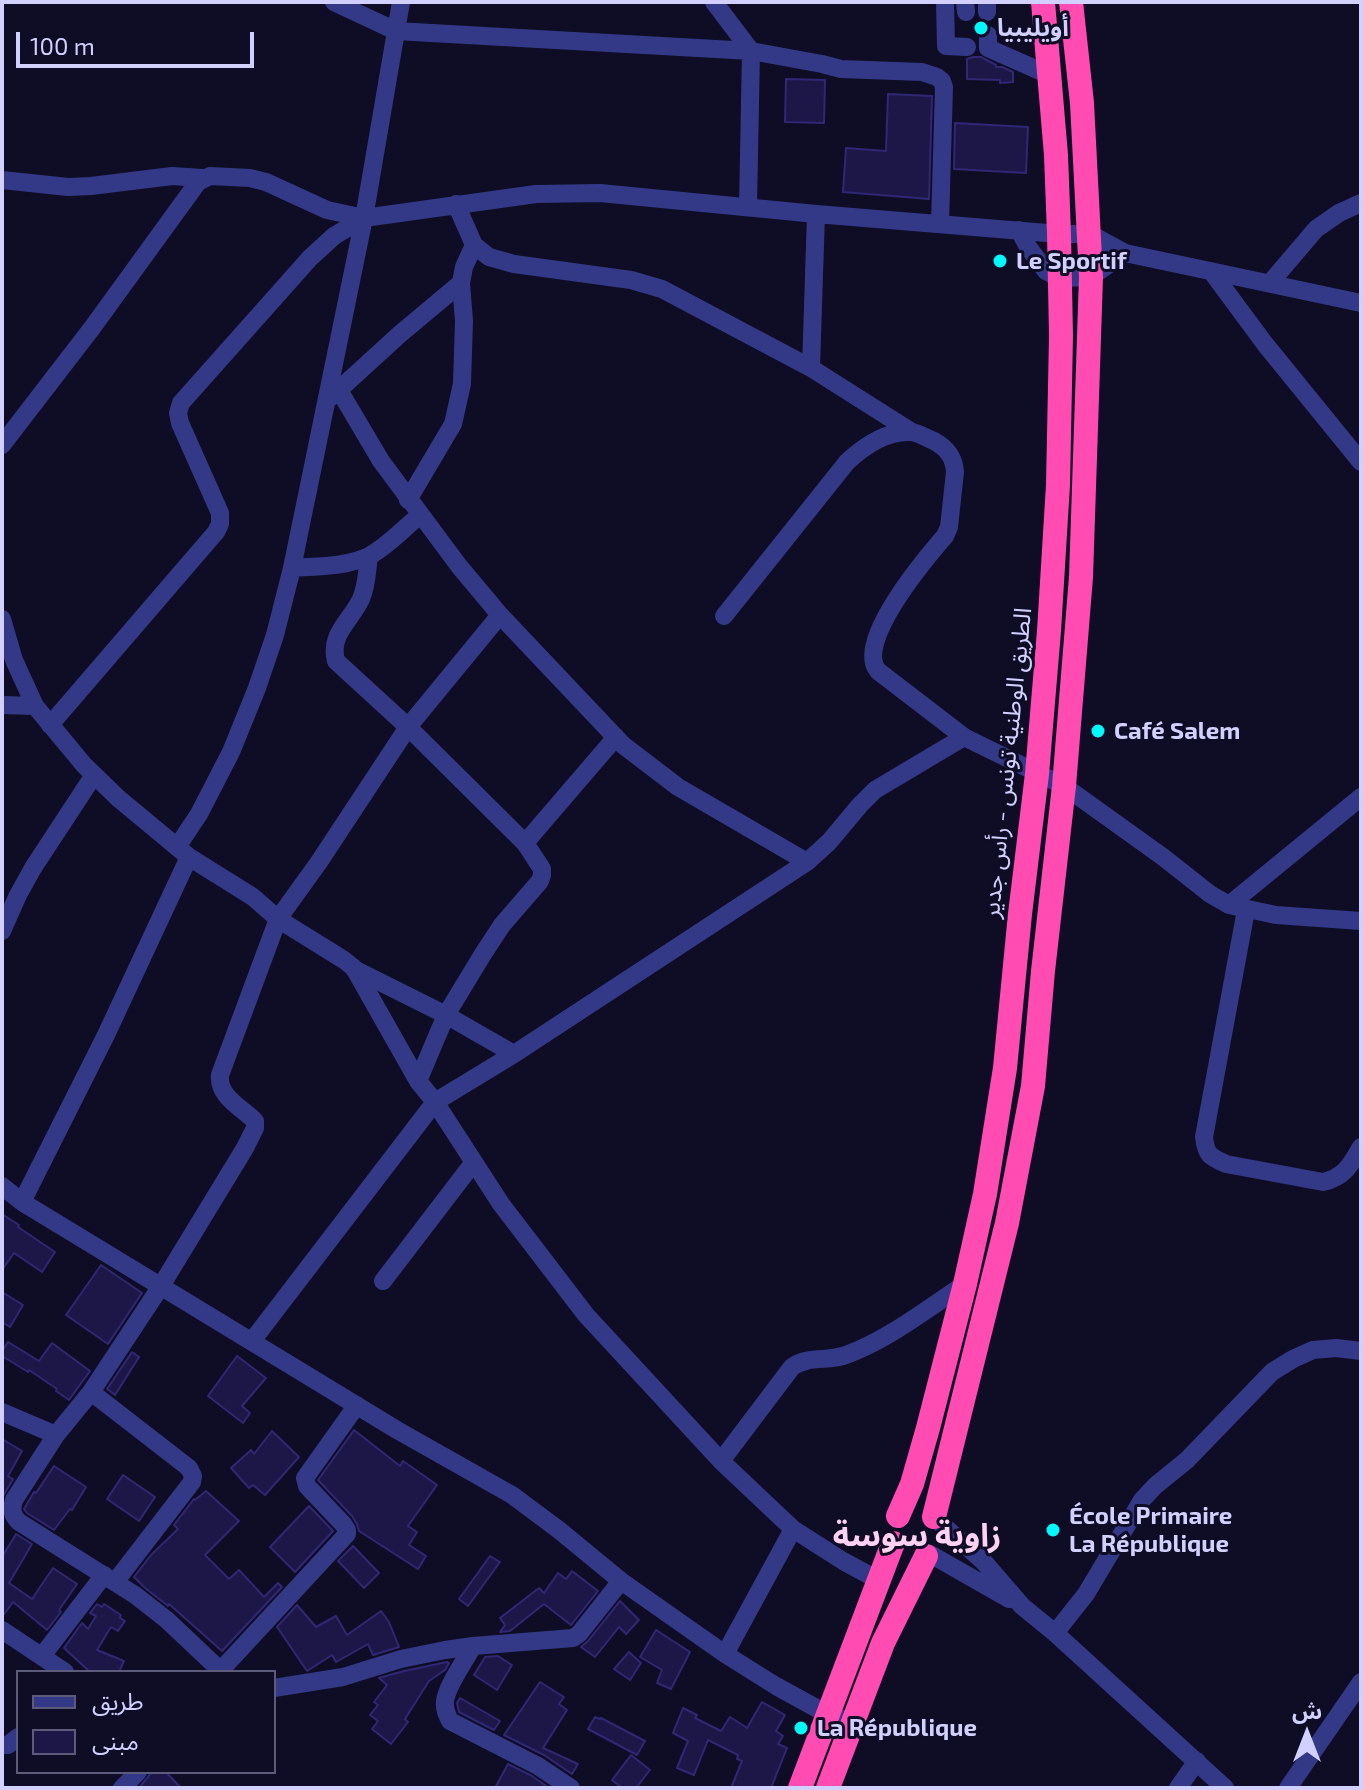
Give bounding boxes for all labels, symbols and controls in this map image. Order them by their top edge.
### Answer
place label: أويليبيا [997,14,1069,42]
scale bar [20,16,258,66]
marker: أويليبيا [972,19,990,37]
text: 100 m [30,31,95,60]
place label: Le Sportif [1016,247,1127,275]
marker: Le Sportif [991,252,1009,270]
street label: الطريق الوطنية تونس - رأس جدير [976,606,1038,920]
place label: Café Salem [1114,717,1240,745]
marker: Café Salem [1089,722,1107,740]
place label: École Primaire La République [1069,1502,1232,1558]
district label: زاوية سوسة [833,1516,1001,1554]
marker: École Primaire La République [1044,1521,1062,1539]
legend [16,1670,276,1774]
text: طريق [92,1686,144,1715]
north arrow [1267,1694,1347,1774]
text: ش [1292,1697,1322,1723]
place label: La République [817,1714,977,1742]
marker: La République [792,1719,810,1737]
text: مبنى [92,1726,139,1755]

